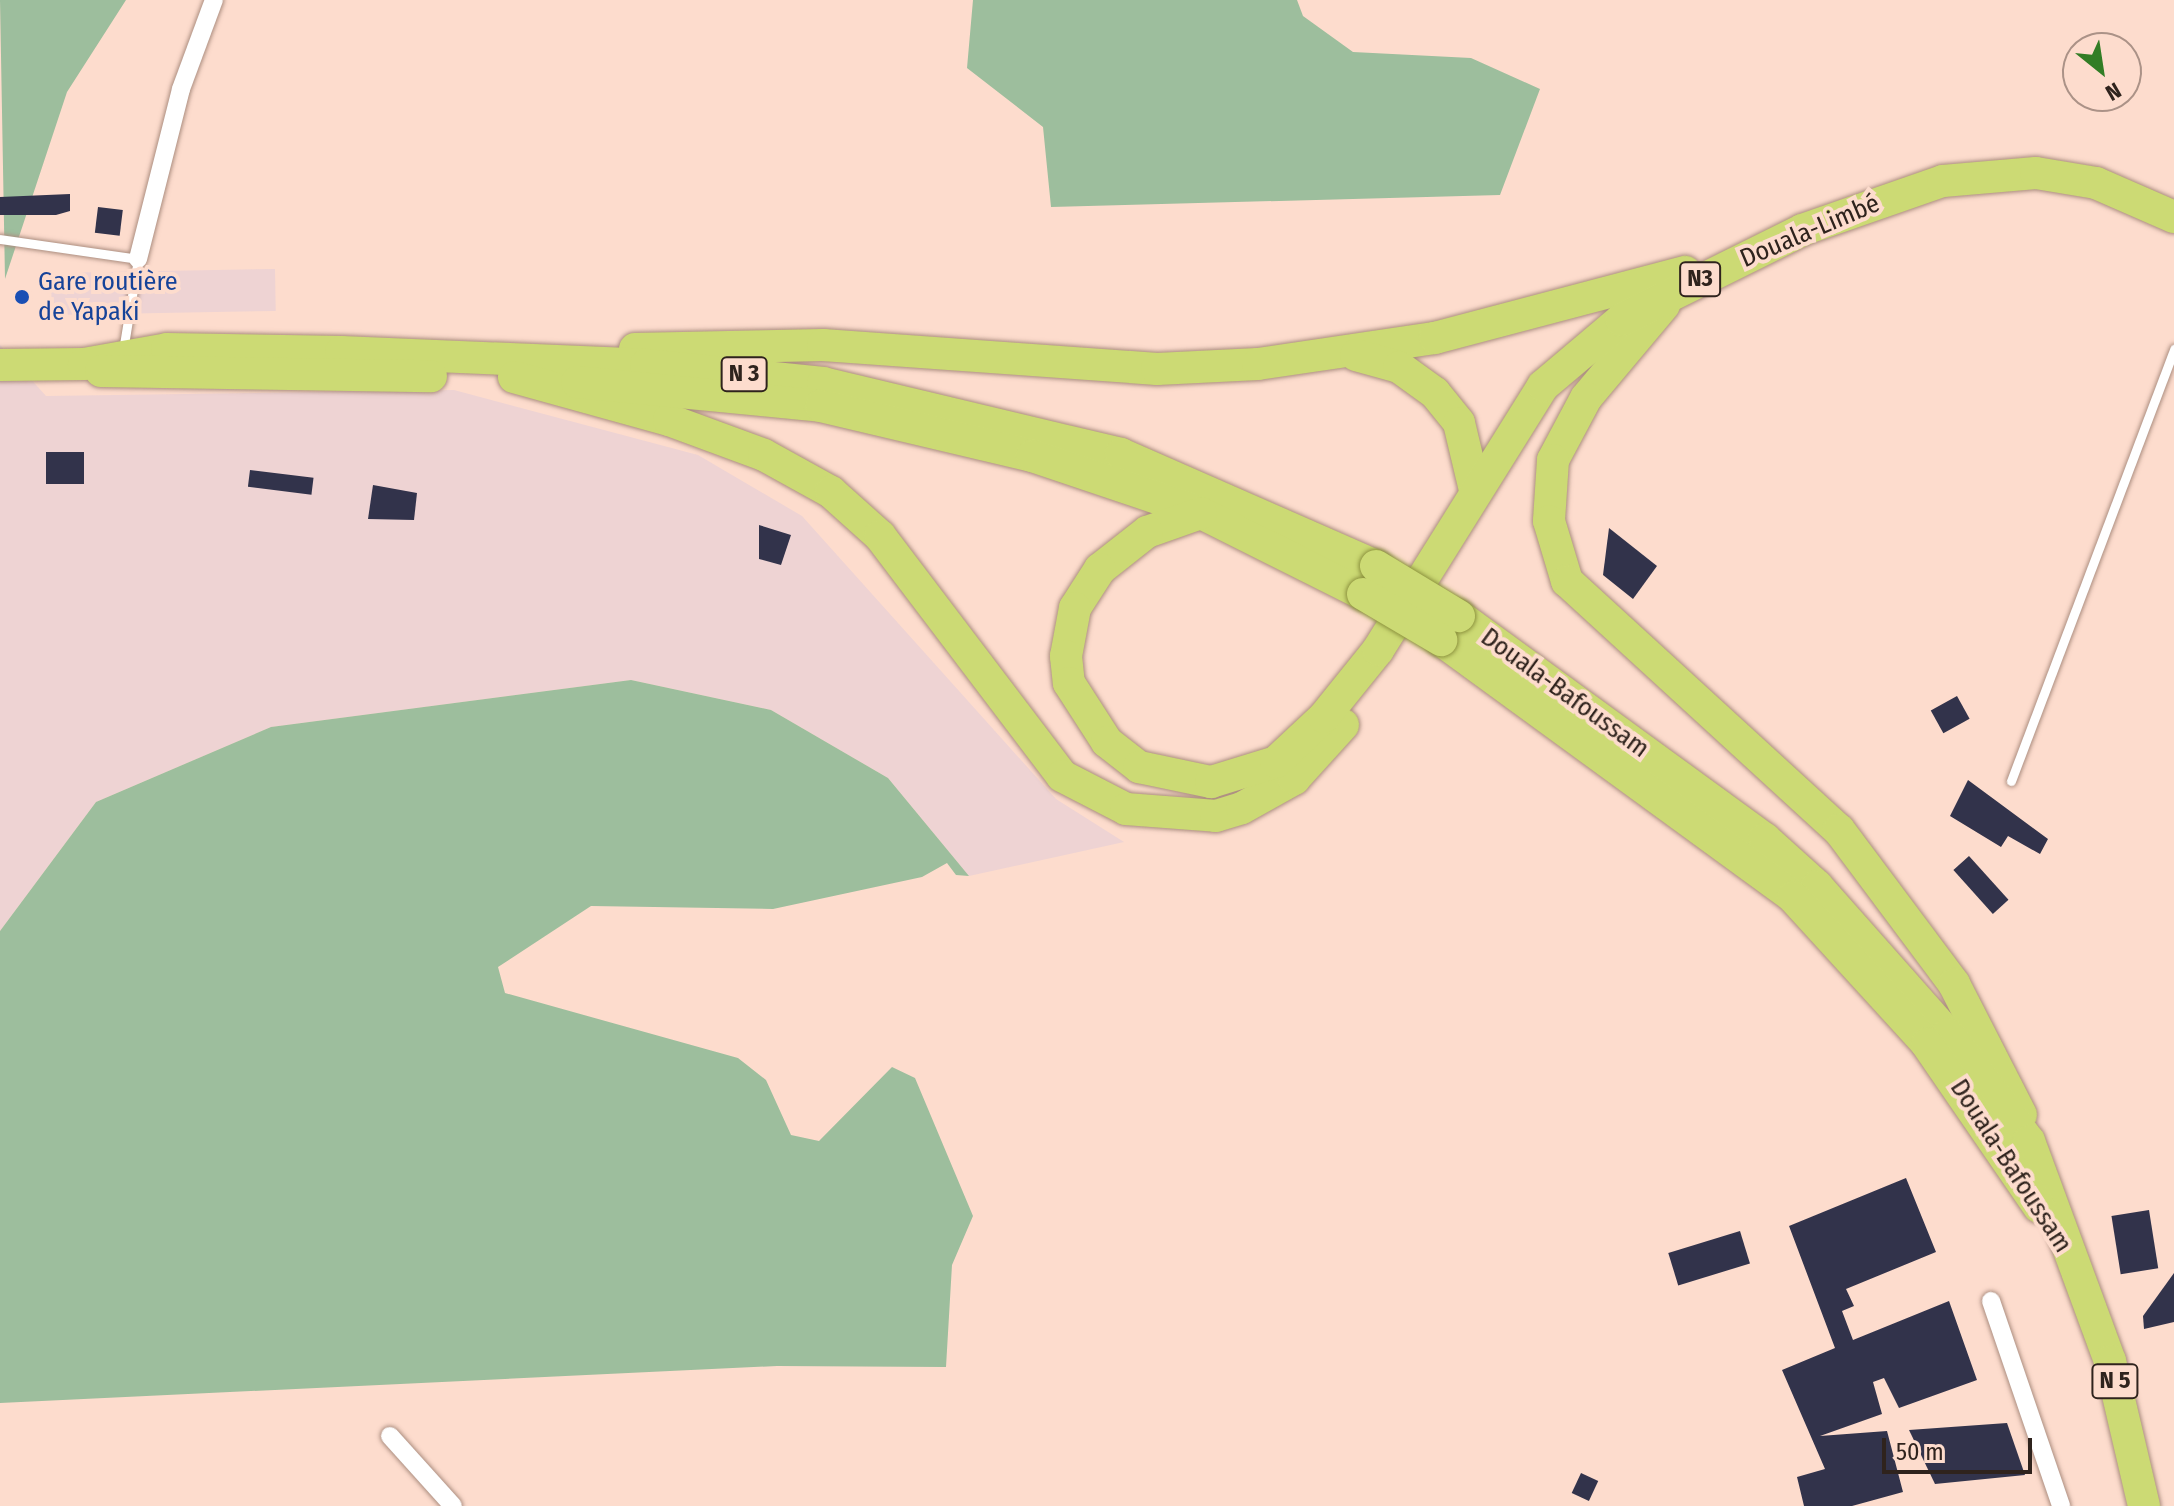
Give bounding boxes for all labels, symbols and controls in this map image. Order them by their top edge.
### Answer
north arrow [2062,32,2142,112]
text: N [2101,76,2126,106]
street label: Douala-Limbé [1736,188,1884,274]
road number: N3 [1678,259,1722,299]
place label: Gare routière de Yapaki [38,266,178,328]
marker: Gare routière de Yapaki [13,288,31,306]
road number: N 3 [720,354,768,394]
street label: Douala-Bafoussam [1475,622,1655,764]
street label: Douala-Bafoussam [1943,1074,2079,1258]
road number: N 5 [2091,1361,2139,1401]
scale bar [1886,1422,2036,1472]
text: 50 m [1896,1438,1944,1466]

